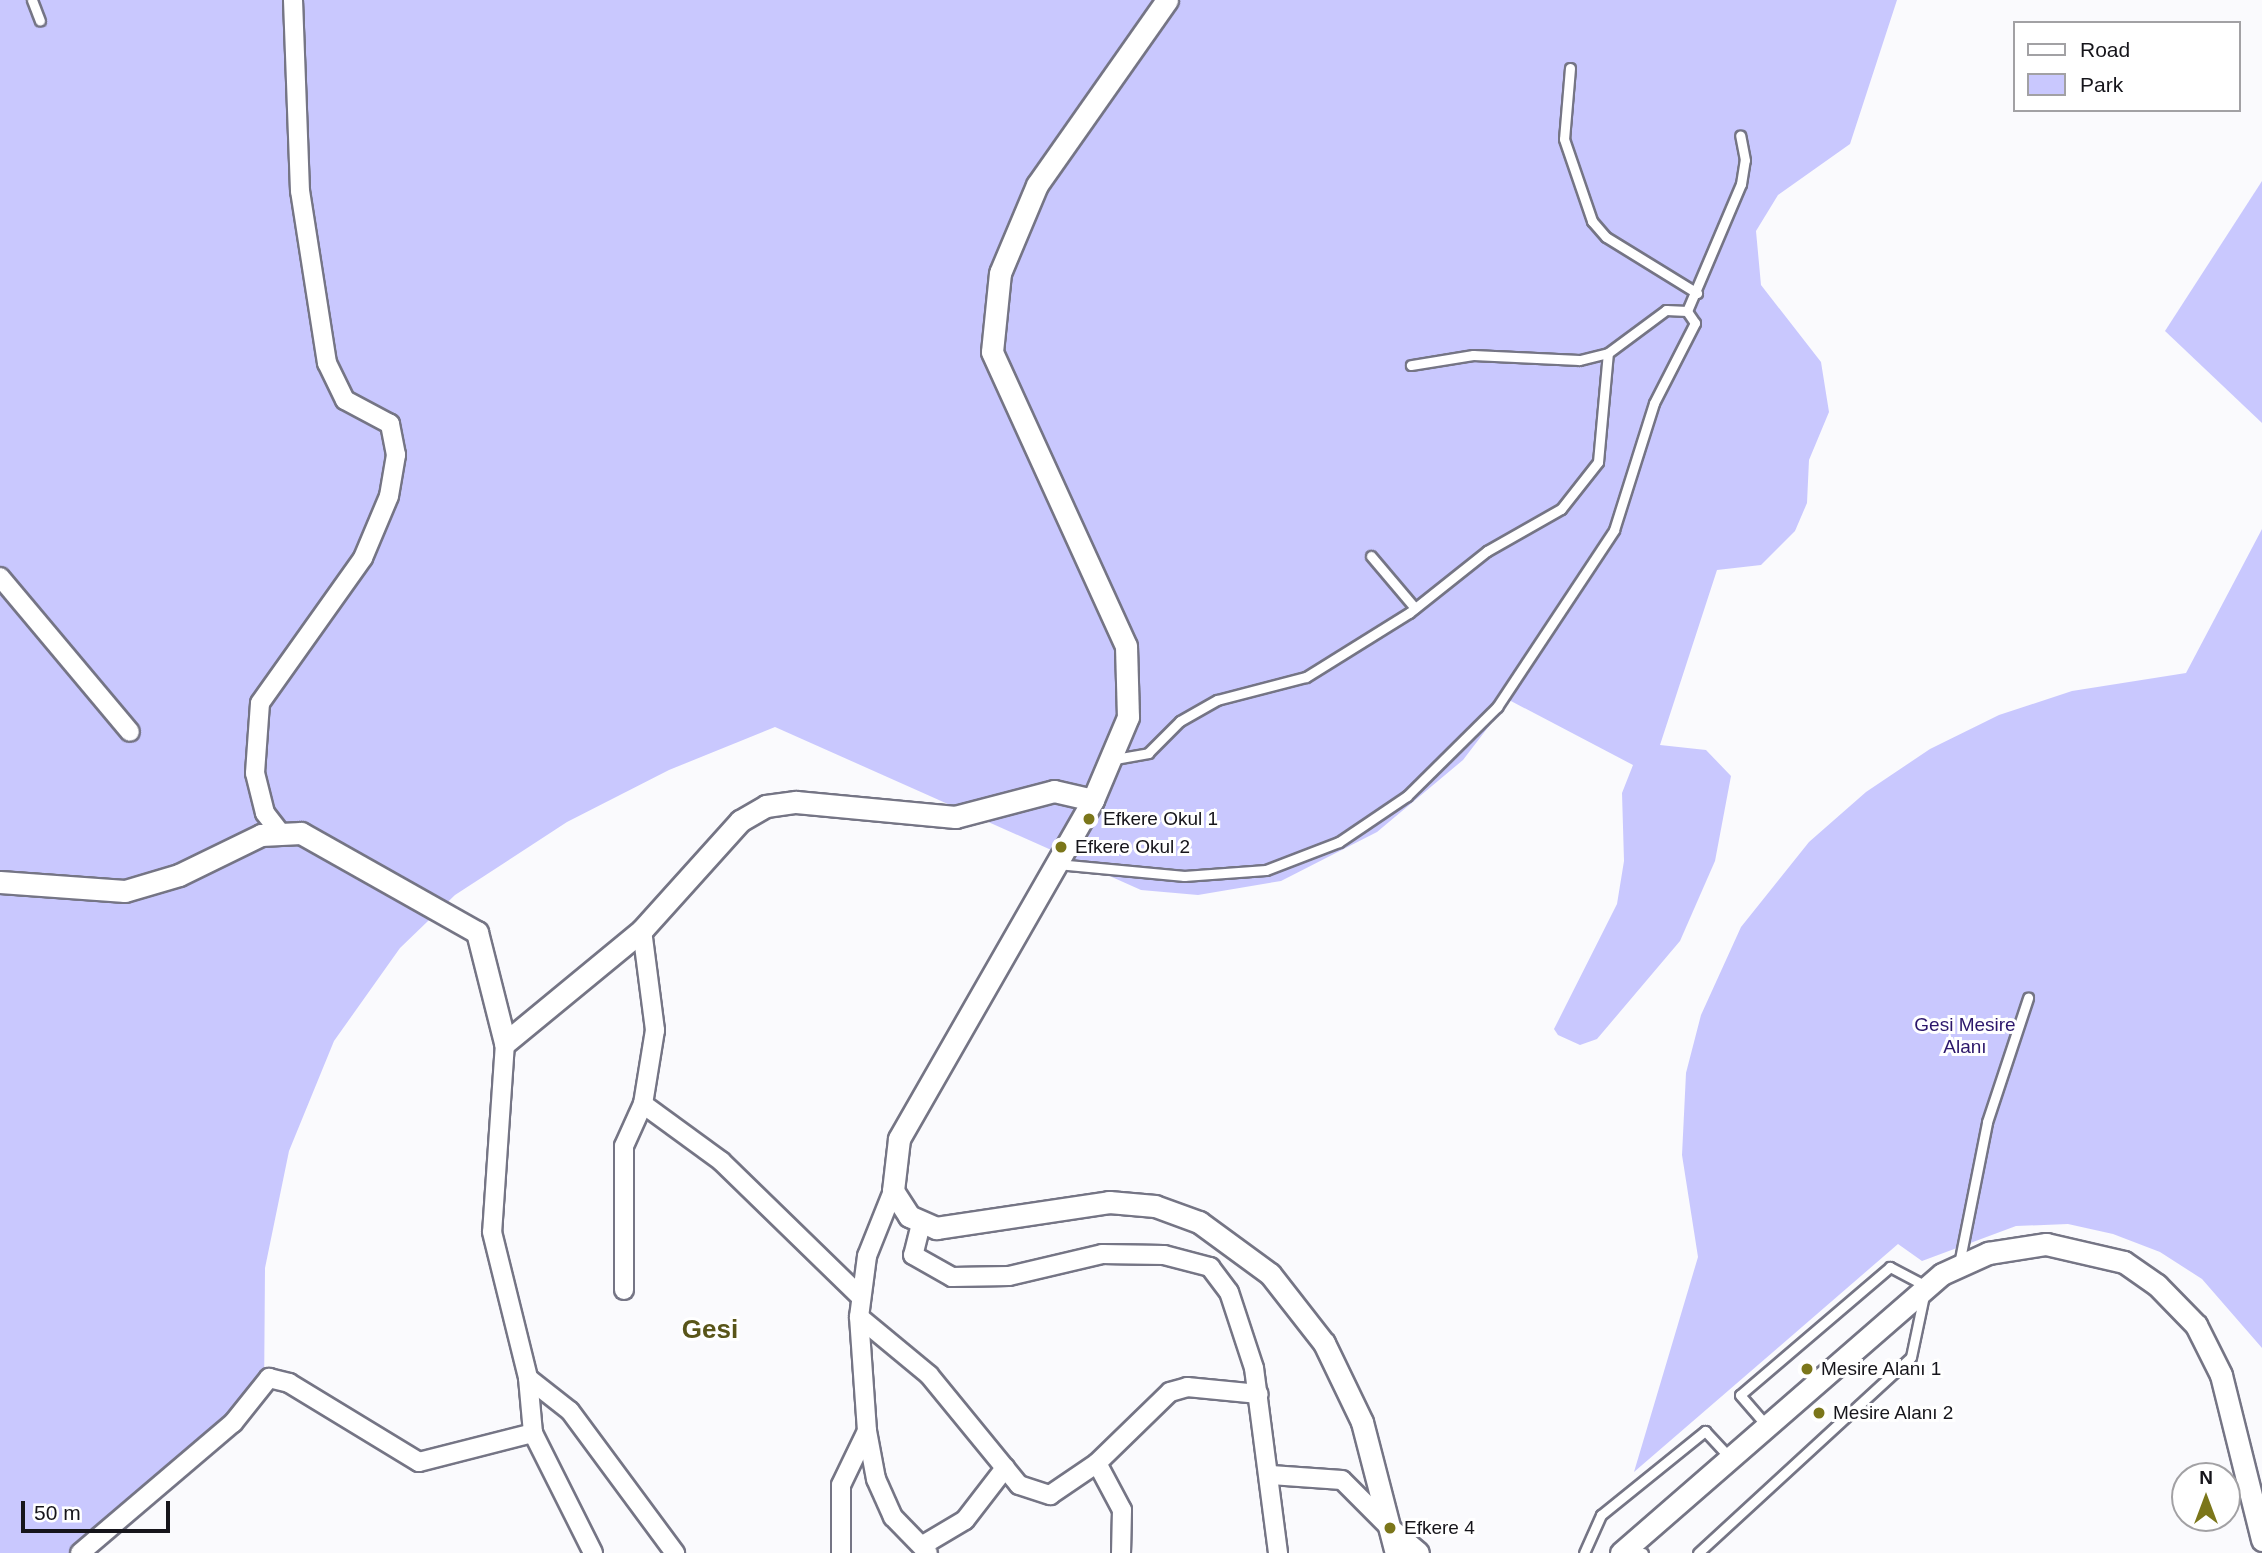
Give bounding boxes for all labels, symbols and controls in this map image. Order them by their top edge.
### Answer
legend [2014,21,2241,112]
text: Road [2080,38,2130,61]
text: Park [2080,73,2123,96]
place label: Efkere Okul 1 [1103,808,1218,830]
marker: Efkere Okul 1 [1081,811,1097,827]
place label: Efkere Okul 2 [1075,836,1190,858]
marker: Efkere Okul 2 [1053,839,1069,855]
park label: Gesi Mesire Alanı [1914,1014,2016,1058]
district label: Gesi [682,1314,738,1346]
place label: Mesire Alanı 1 [1821,1358,1942,1380]
marker: Mesire Alanı 1 [1799,1361,1815,1377]
place label: Mesire Alanı 2 [1833,1402,1954,1424]
marker: Mesire Alanı 2 [1811,1405,1827,1421]
north arrow [2171,1462,2241,1532]
text: N [2199,1467,2213,1488]
scale bar [24,1486,173,1530]
text: 50 m [34,1501,81,1524]
place label: Efkere 4 [1404,1517,1475,1539]
marker: Efkere 4 [1382,1520,1398,1536]

